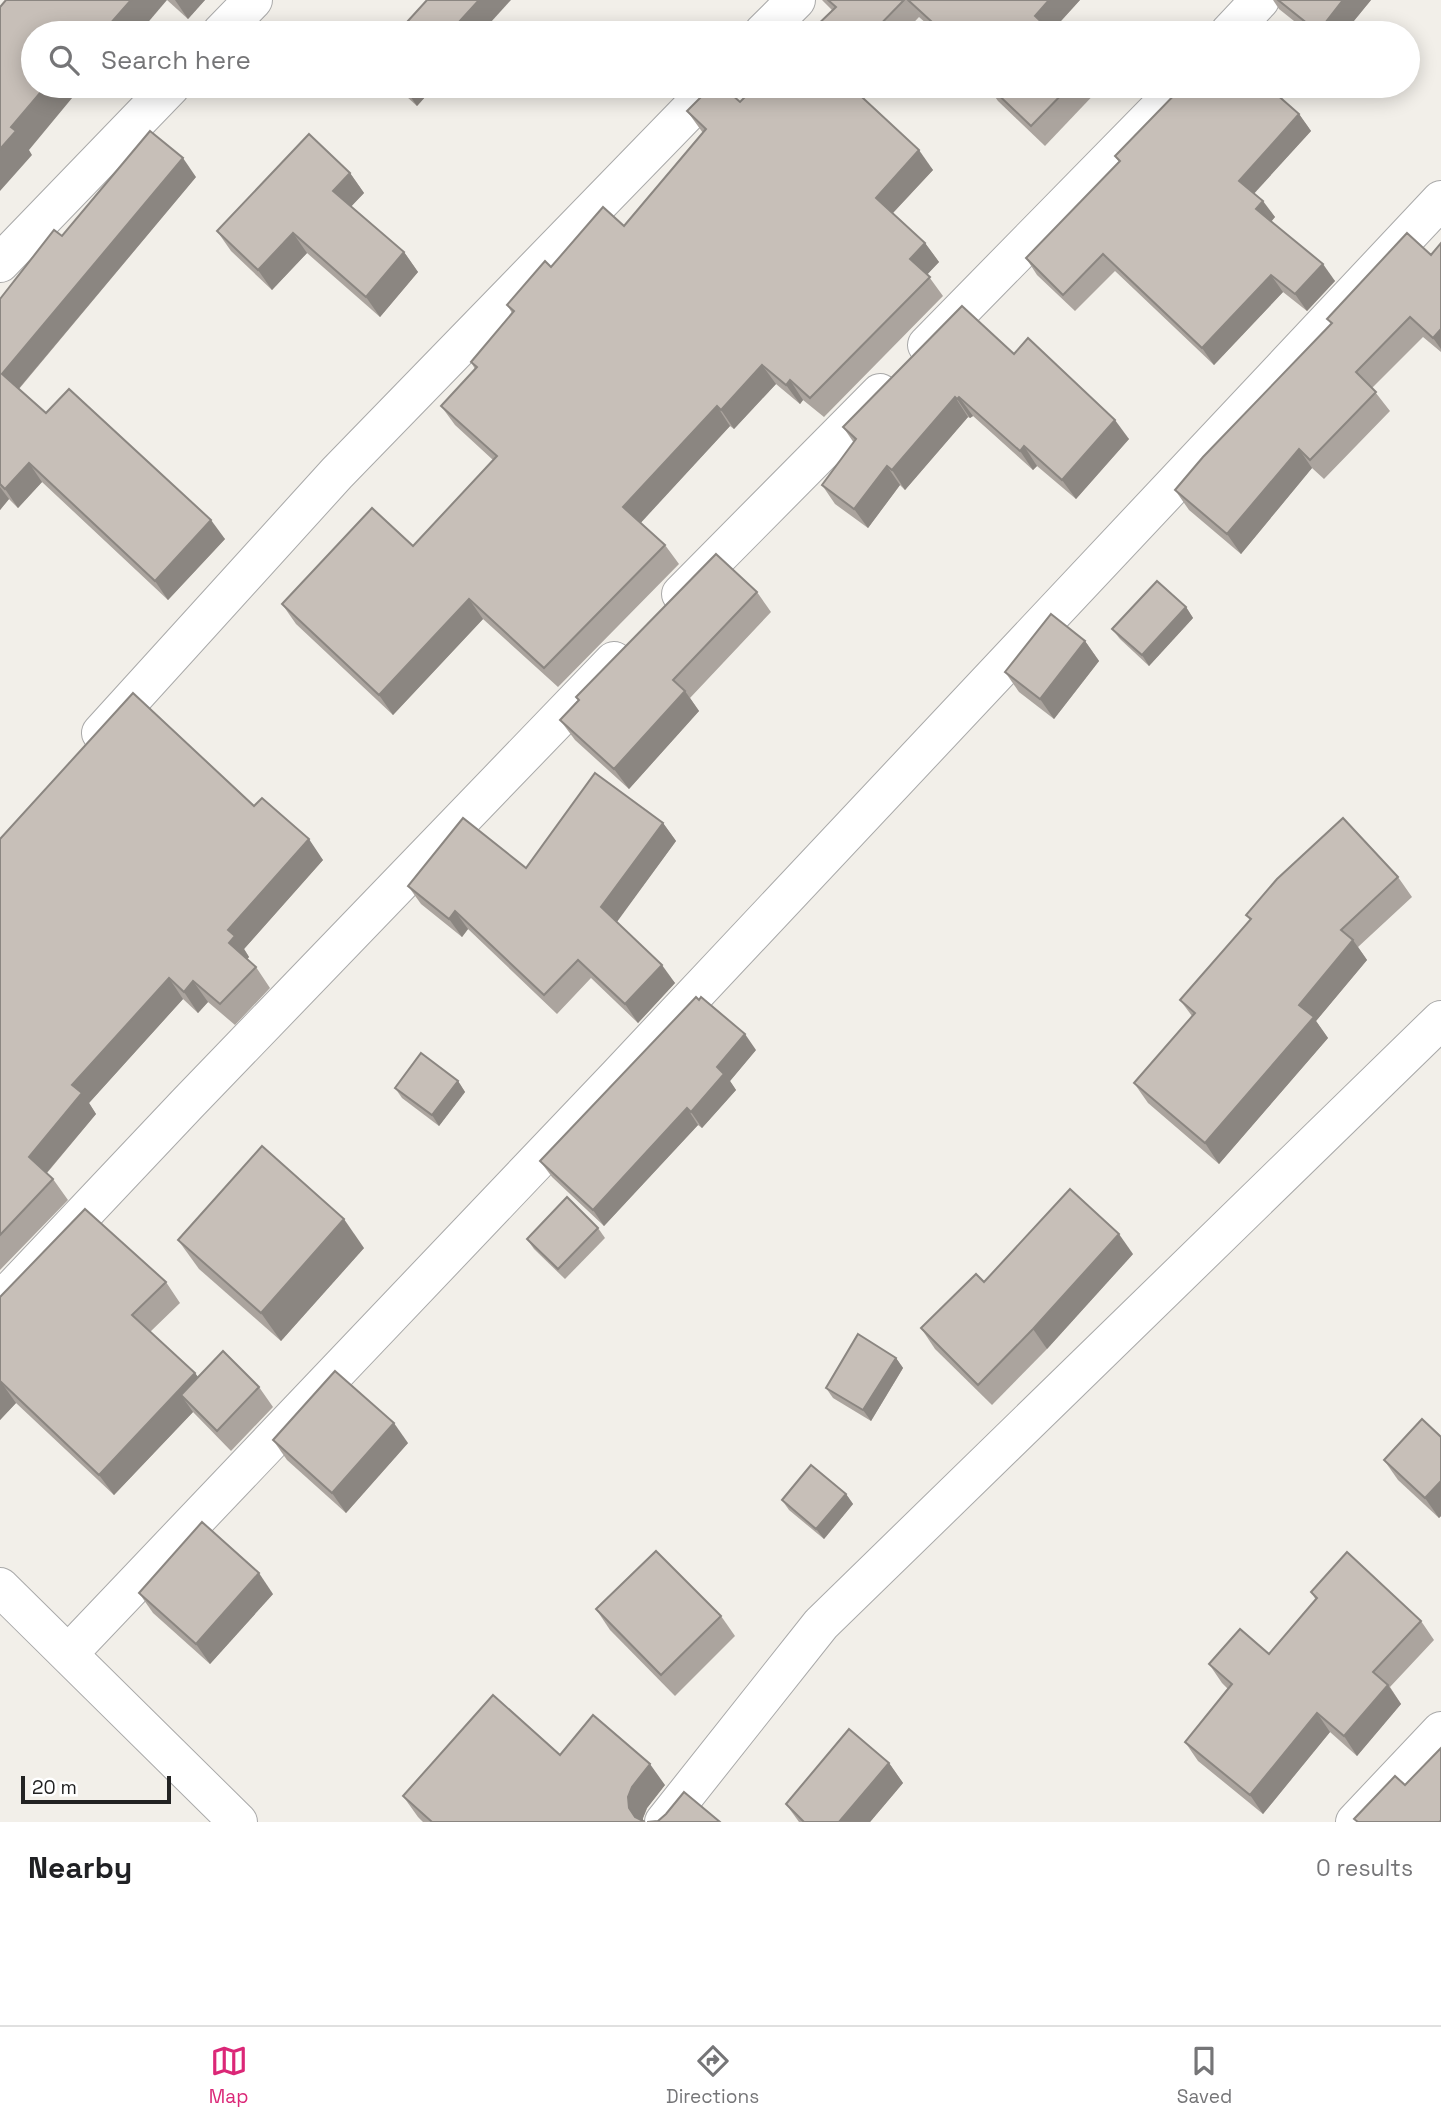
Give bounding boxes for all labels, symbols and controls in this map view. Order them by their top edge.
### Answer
search box [21,21,1420,98]
icon: search [45,41,83,79]
text: Search here [101,43,251,77]
scale bar [21,1773,172,1805]
text: 20 m [32,1775,77,1800]
text: Nearby [28,1848,132,1887]
text: 0 results [1316,1853,1413,1883]
tab: Map [209,2042,248,2109]
tab: Directions [666,2042,759,2109]
tab: Saved [1177,2042,1232,2109]

